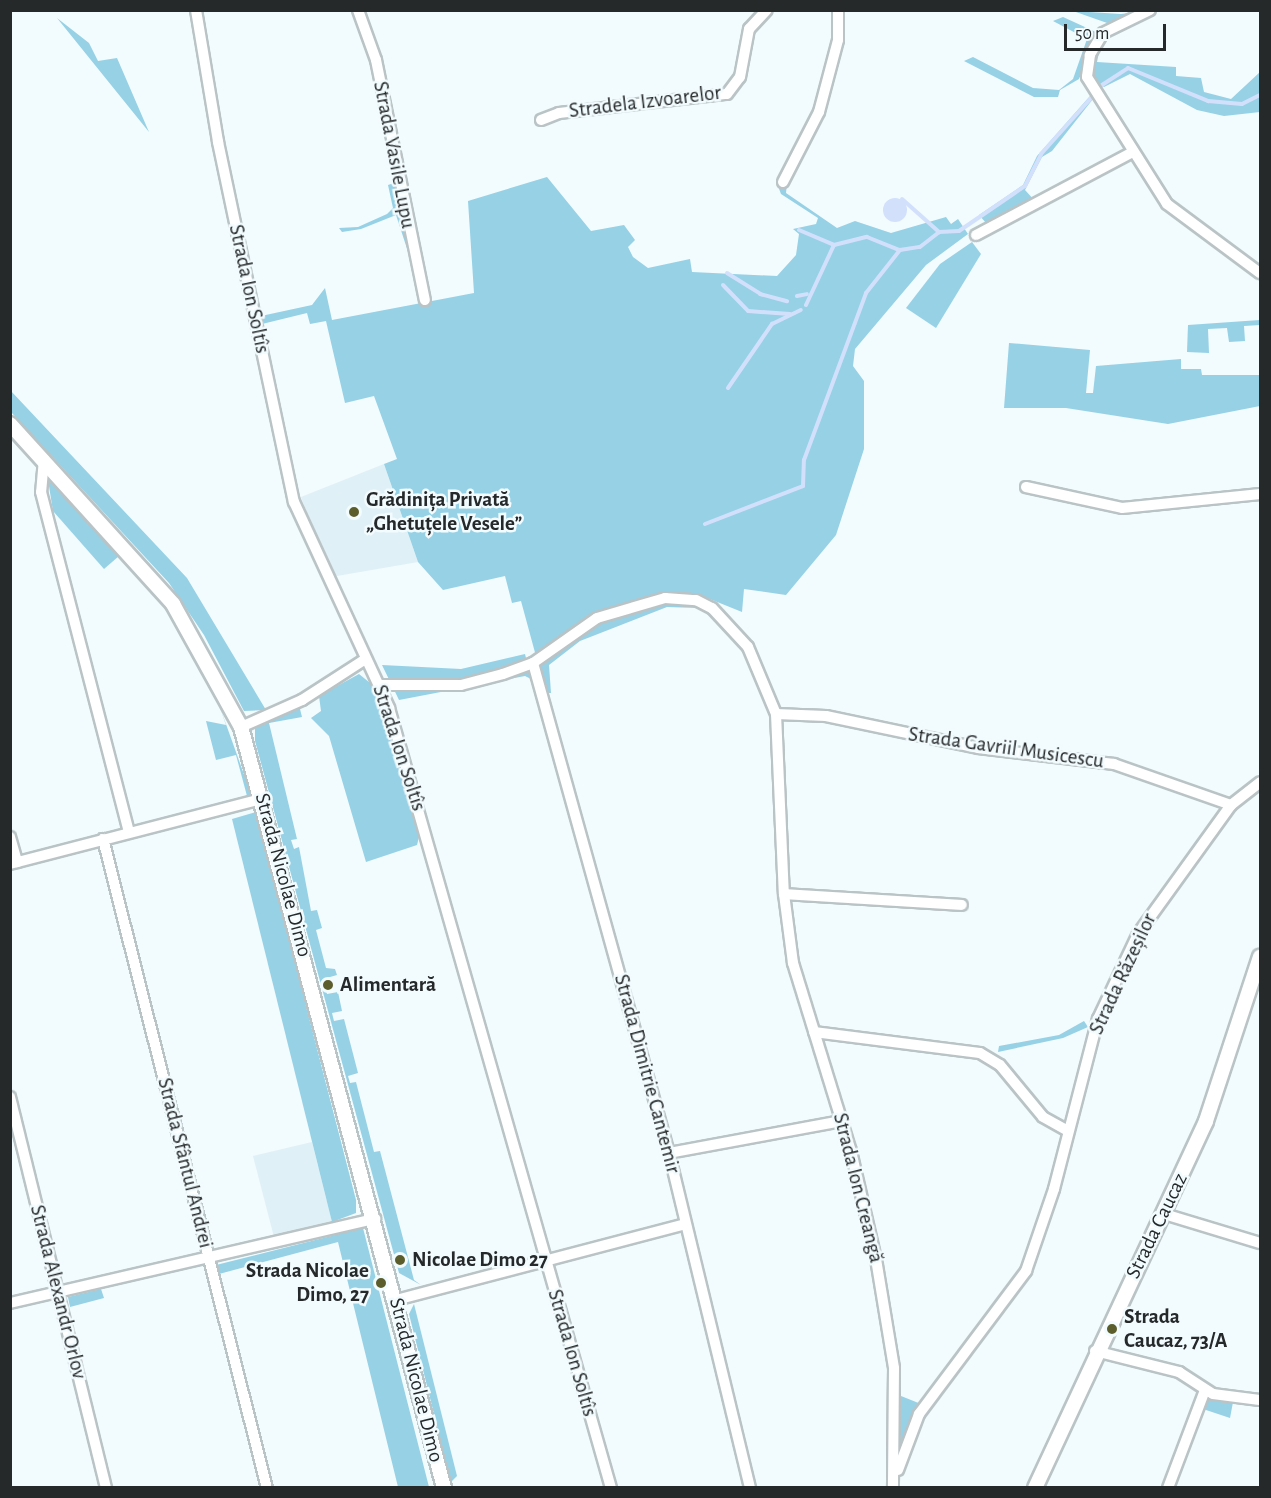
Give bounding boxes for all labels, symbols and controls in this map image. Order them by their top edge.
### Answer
scale bar [1067,12,1169,50]
text: 50 m [1075,25,1109,43]
street label: Strada Vasile Lupu [367,79,421,231]
street label: Stradela Izvoarelor [568,80,722,124]
street label: Strada Ion Soltîs [223,222,275,356]
place label: Grădinița Privată „Ghetuțele Vesele” [366,487,522,537]
marker: Grădinița Privată „Ghetuțele Vesele” [347,505,361,519]
street label: Strada Ion Soltîs [367,682,431,814]
street label: Strada Gavriil Musicescu [907,722,1105,774]
street label: Strada Nicolae Dimo [249,790,317,960]
street label: Strada Răzeșilor [1084,909,1162,1039]
place label: Alimentară [340,972,436,998]
street label: Strada Dimitrie Cantemir [608,972,686,1176]
marker: Alimentară [321,978,335,992]
street label: Strada Sfântul Andrei [152,1075,218,1251]
street label: Strada Ion Creangă [827,1111,889,1265]
street label: Strada Caucaz [1121,1169,1193,1283]
street label: Strada Alexandr Orlov [24,1202,92,1382]
place label: Nicolae Dimo 27 [412,1247,548,1273]
marker: Nicolae Dimo 27 [393,1253,407,1267]
place label: Strada Nicolae Dimo, 27 [246,1258,369,1308]
marker: Strada Nicolae Dimo, 27 [374,1276,388,1290]
street label: Strada Ion Soltîs [542,1287,602,1419]
street label: Strada Nicolae Dimo [383,1295,449,1465]
place label: Strada Caucaz, 73/A [1124,1304,1227,1354]
marker: Strada Caucaz, 73/A [1105,1322,1119,1336]

